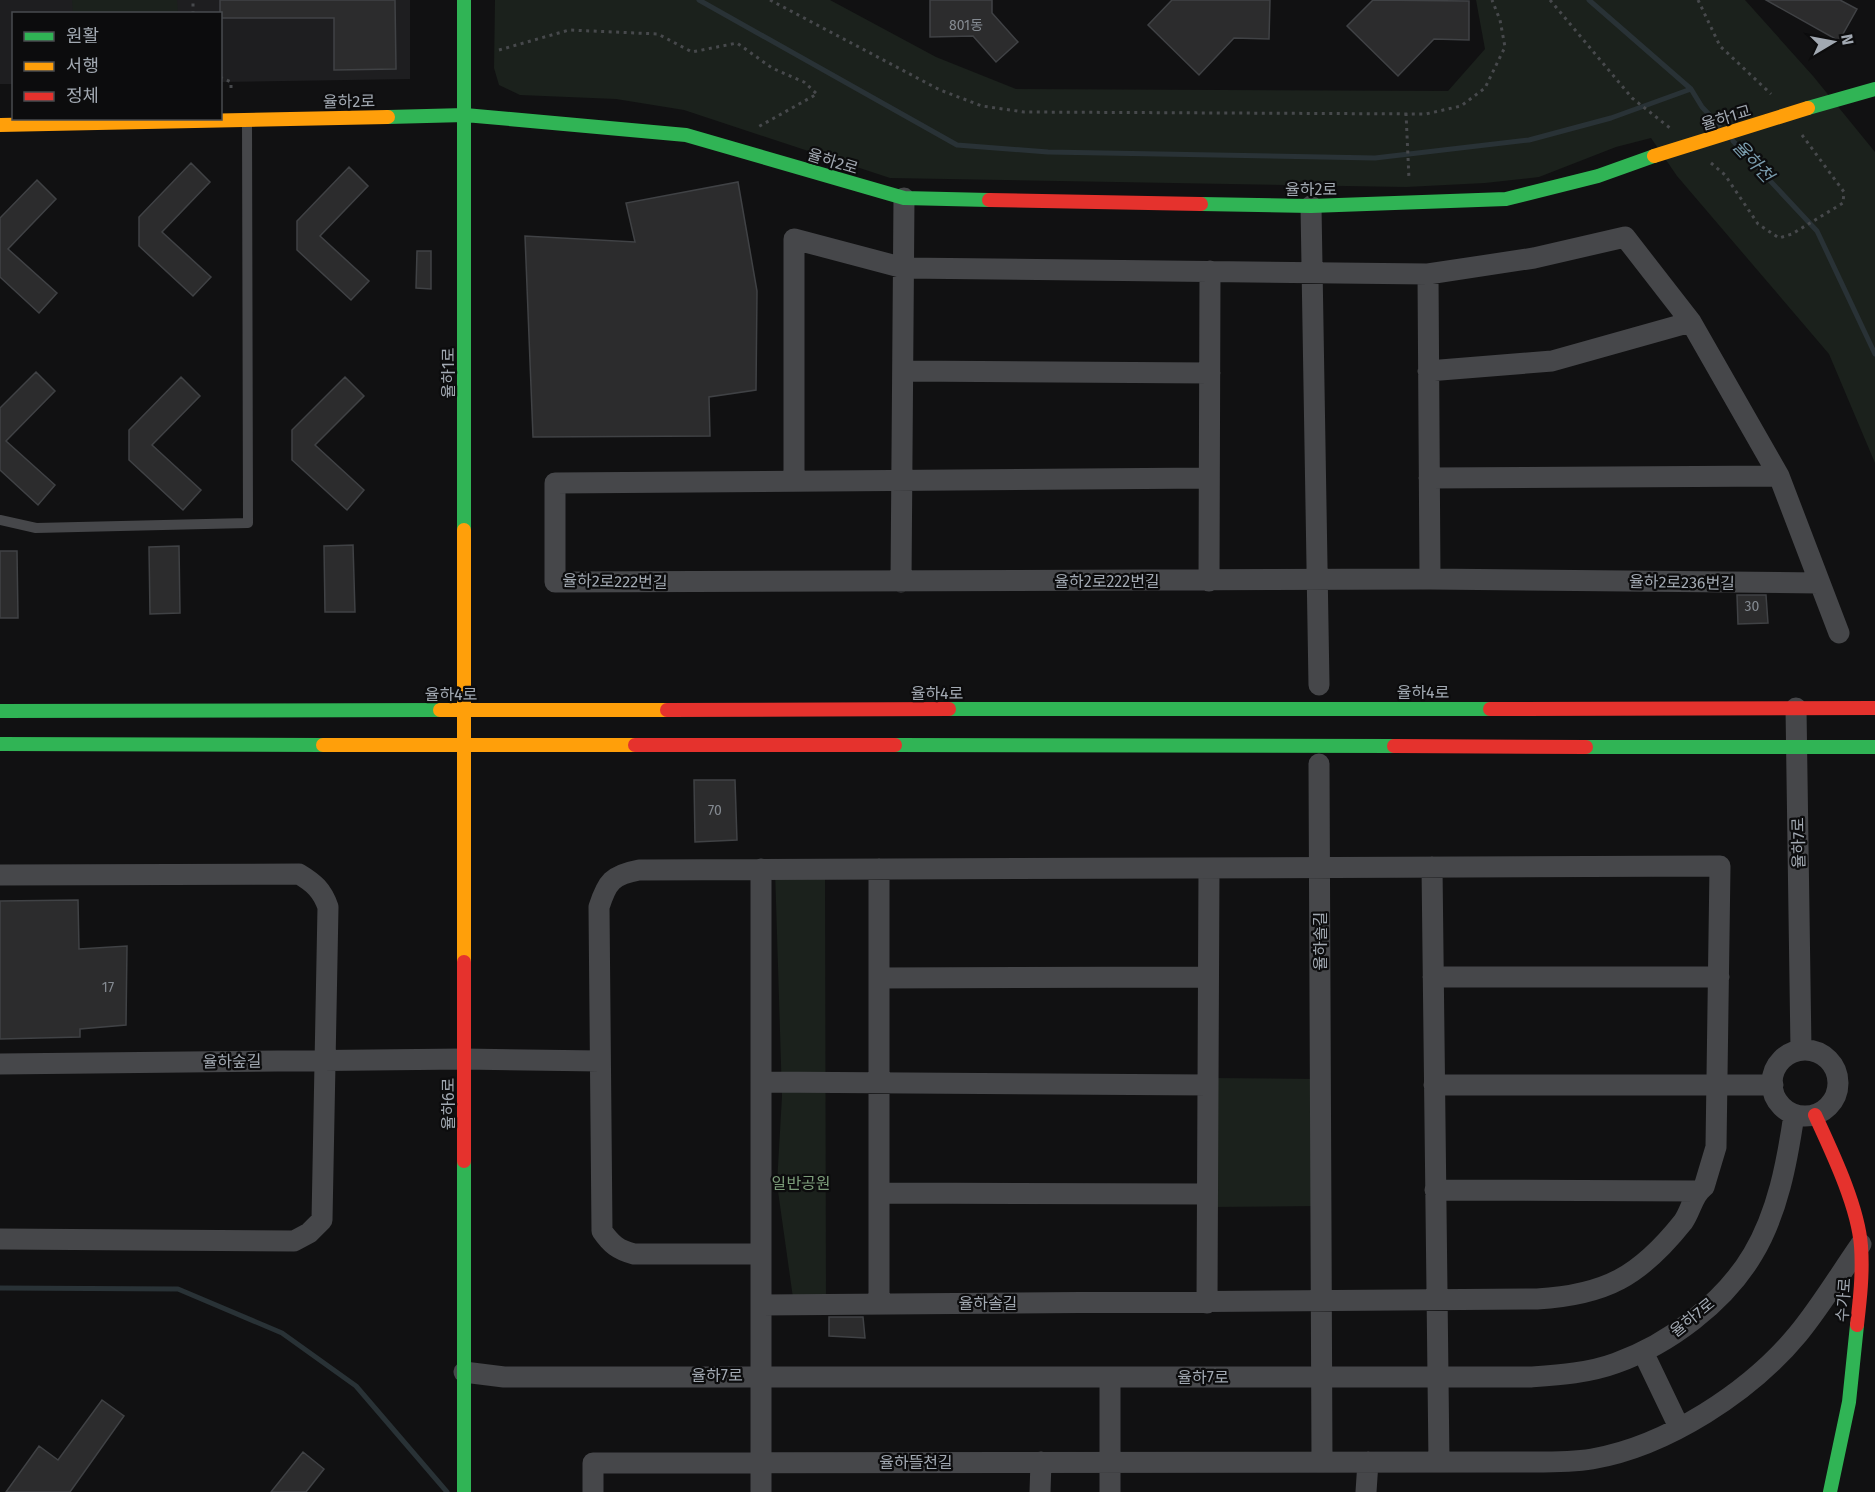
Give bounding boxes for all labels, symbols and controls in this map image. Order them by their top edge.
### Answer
legend [12,12,222,120]
north arrow [1803,12,1863,72]
house number: 801동 [949,17,983,34]
text: 원활 [66,25,99,47]
text: N [1837,33,1858,46]
text: 서행 [66,55,99,77]
text: 정체 [66,85,99,107]
street label: 율하2로 [323,92,375,111]
street label: 율하1교 [1699,101,1753,134]
water label: 율하천 [1728,135,1780,188]
street label: 율하2로 [805,145,861,178]
street label: 율하2로 [1285,180,1337,199]
street label: 율하1로 [439,347,458,399]
street label: 율하2로222번길 [562,571,668,592]
street label: 율하2로222번길 [1054,572,1160,591]
street label: 율하2로236번길 [1629,572,1735,593]
house number: 30 [1745,598,1760,615]
street label: 율하4로 [1397,683,1450,702]
street label: 율하4로 [911,684,964,703]
street label: 율하4로 [425,685,478,704]
house number: 70 [708,802,722,819]
street label: 율하7로 [1789,817,1808,869]
street label: 율하솔길 [1311,912,1330,970]
house number: 17 [102,979,114,996]
street label: 율하숲길 [202,1051,262,1072]
street label: 율하6로 [439,1077,458,1130]
park label: 일반공원 [772,1174,830,1193]
street label: 수가로 [1832,1277,1855,1323]
street label: 율하솔길 [959,1294,1017,1313]
street label: 율하7로 [1666,1294,1718,1341]
street label: 율하7로 [691,1366,743,1385]
street label: 율하7로 [1177,1368,1229,1387]
street label: 율하뜰천길 [879,1453,953,1472]

